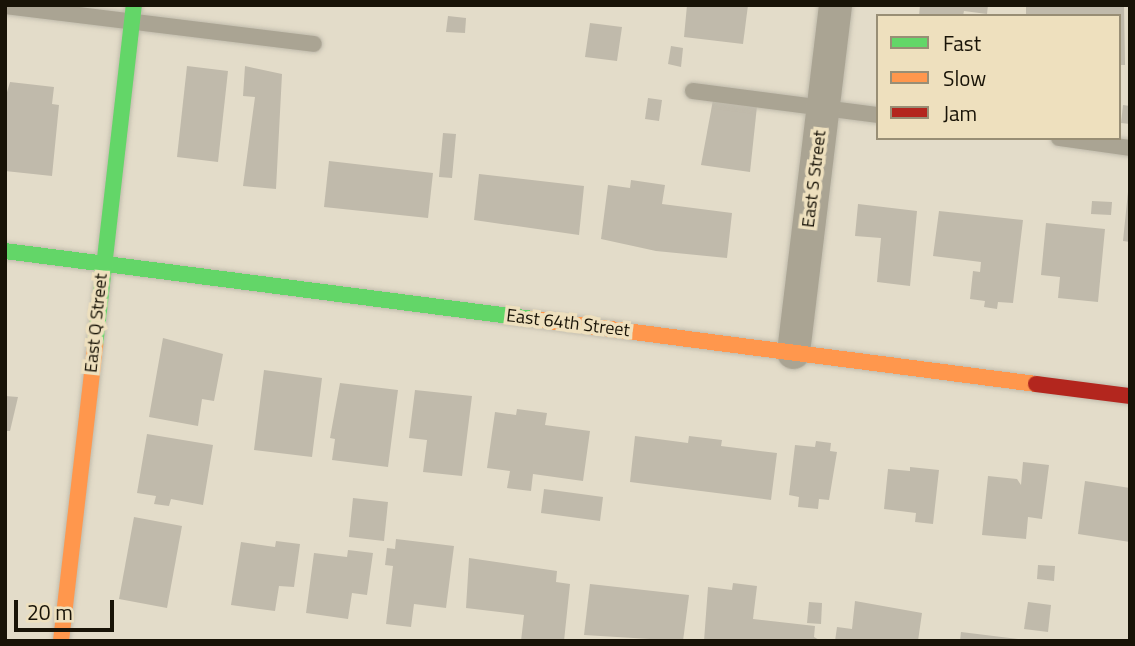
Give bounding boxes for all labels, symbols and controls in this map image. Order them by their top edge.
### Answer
legend [876,14,1121,140]
text: Fast [943,27,981,59]
text: Slow [943,62,986,94]
text: Jam [943,97,977,129]
street label: East S Street [797,129,831,229]
street label: East Q Street [80,272,112,374]
street label: East 64th Street [505,305,631,341]
scale bar [18,586,117,630]
text: 20 m [27,596,73,628]

